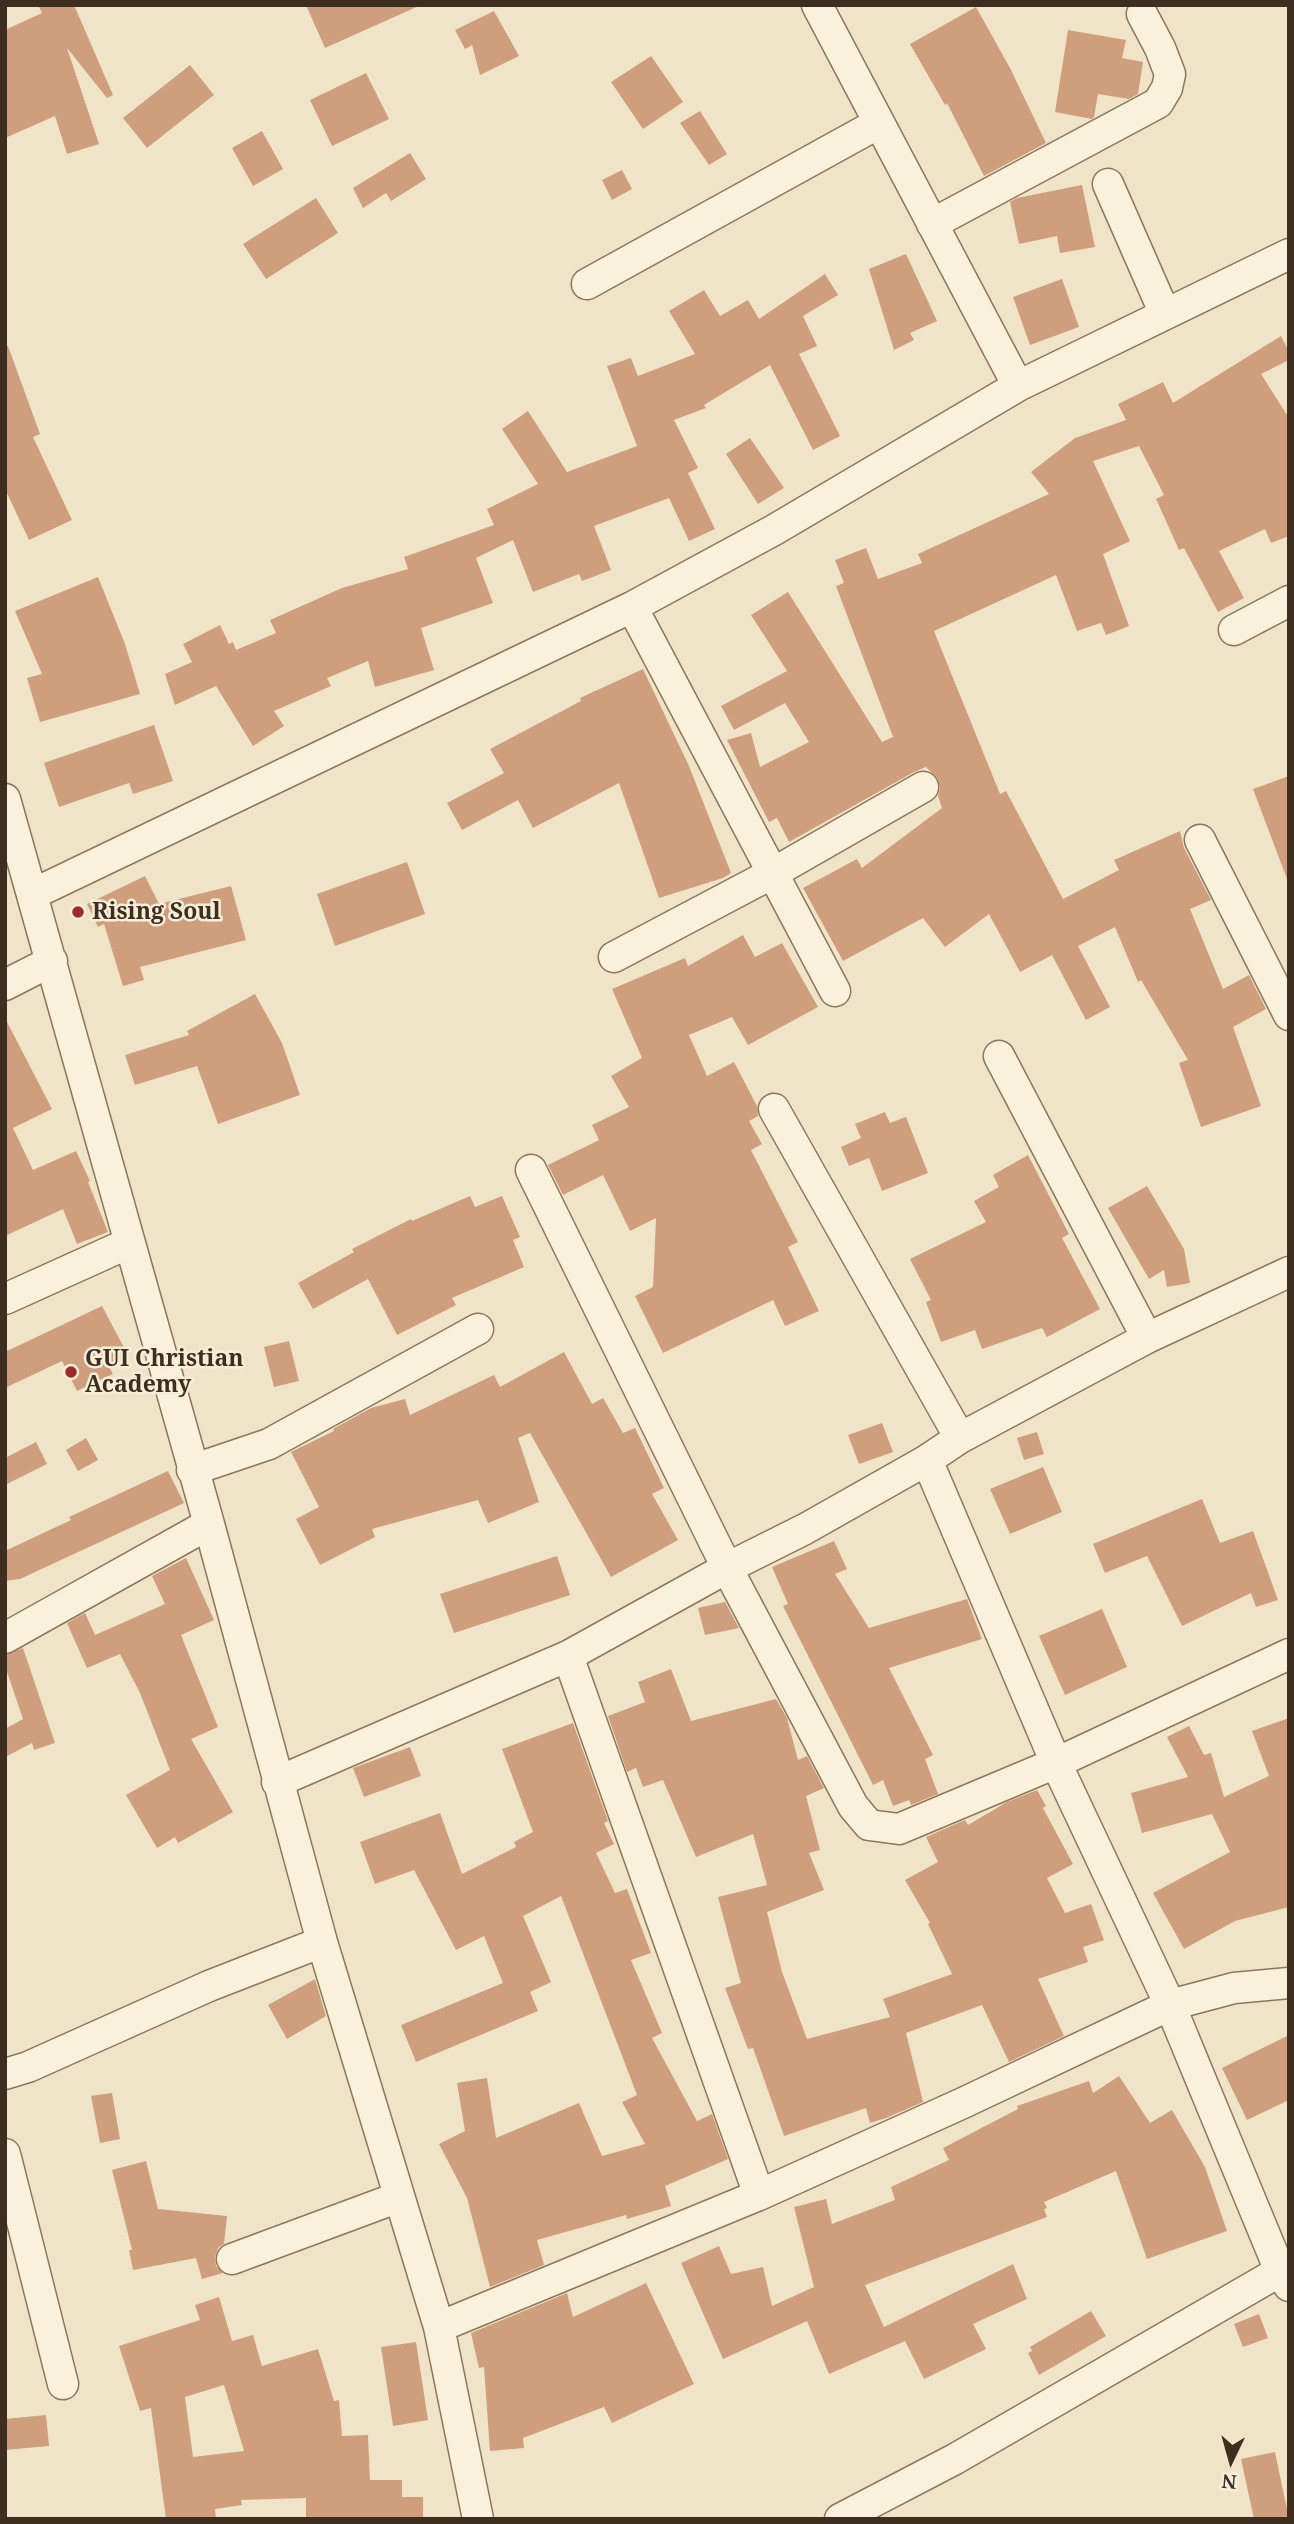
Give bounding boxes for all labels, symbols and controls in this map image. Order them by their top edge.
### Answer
place label: Rising Soul [92,898,221,926]
marker: Rising Soul [70,904,86,920]
place label: GUI Christian Academy [85,1345,244,1399]
marker: GUI Christian Academy [63,1364,79,1380]
north arrow [1196,2426,1266,2496]
text: N [1221,2468,1238,2496]

